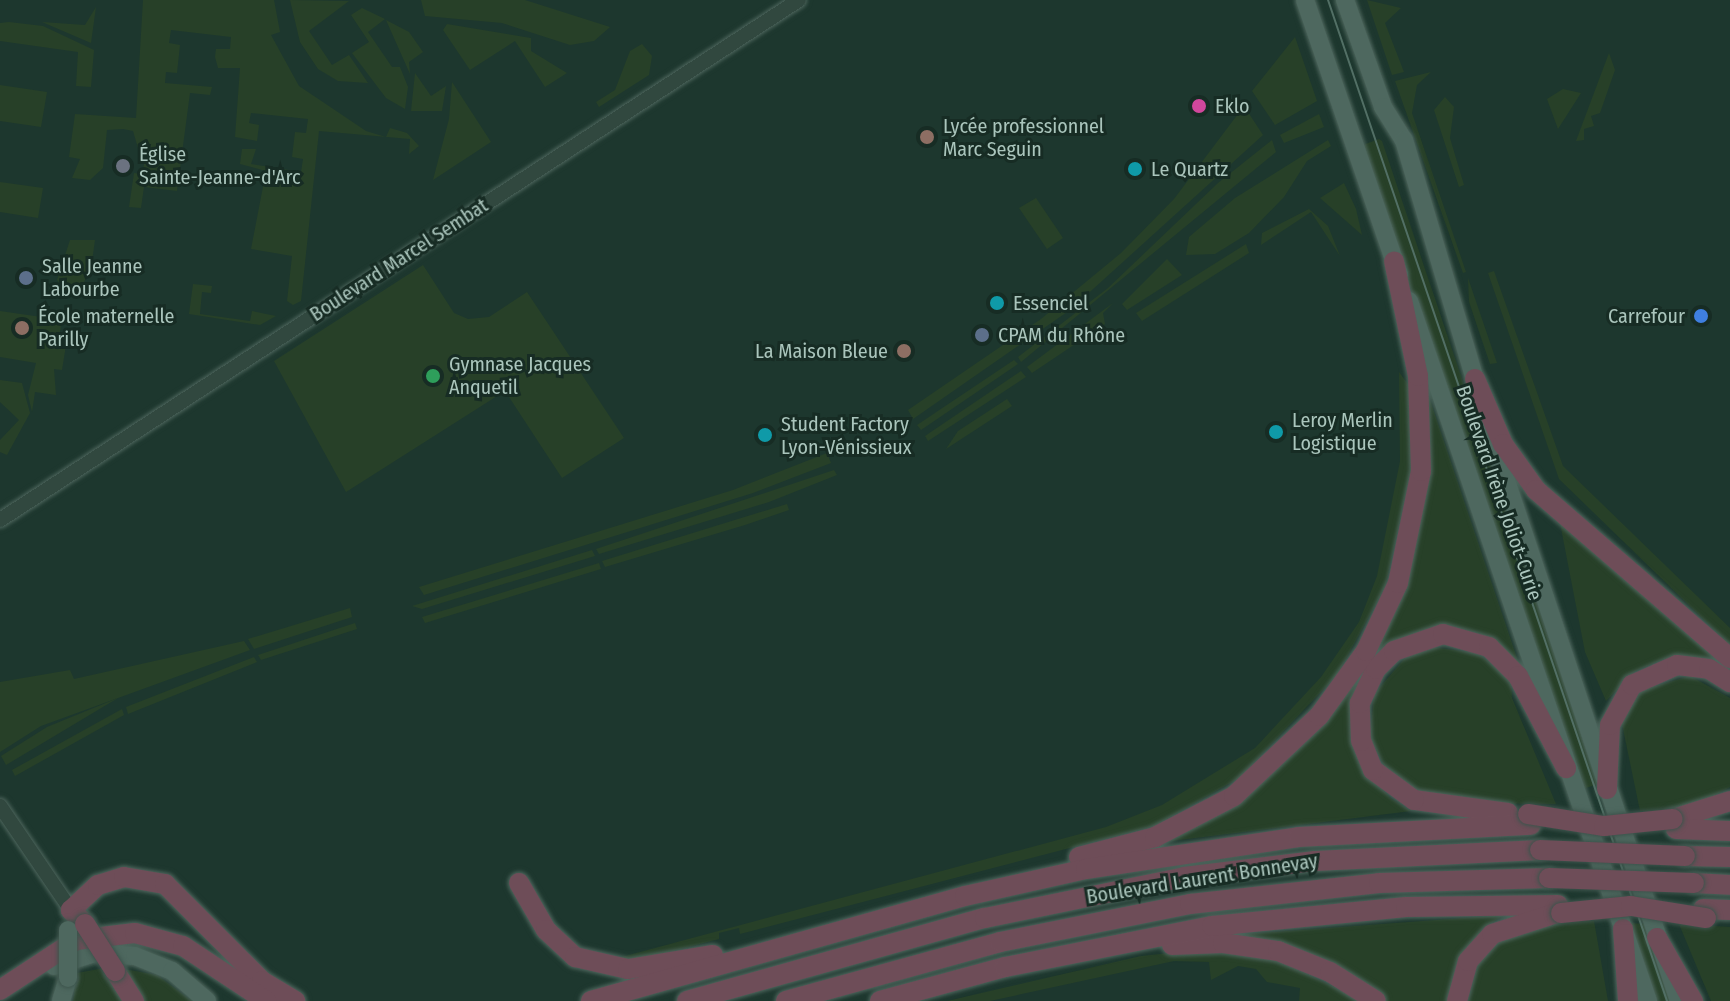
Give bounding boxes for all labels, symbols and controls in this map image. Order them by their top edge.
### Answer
place label: Eklo [1215,94,1249,118]
marker: Eklo [1190,97,1208,115]
place label: Lycée professionnel Marc Seguin [943,114,1104,161]
marker: Lycée professionnel Marc Seguin [918,128,936,146]
place label: Église Sainte-Jeanne-d'Arc [139,142,301,189]
marker: Église Sainte-Jeanne-d'Arc [114,157,132,175]
place label: Le Quartz [1151,157,1228,181]
marker: Le Quartz [1126,160,1144,178]
street label: Boulevard Marcel Sembat [305,193,493,327]
place label: Salle Jeanne Labourbe [42,254,142,301]
marker: Salle Jeanne Labourbe [17,269,35,287]
place label: Essenciel [1013,291,1088,315]
marker: Essenciel [988,294,1006,312]
place label: École maternelle Parilly [38,304,174,351]
place label: Carrefour [1608,304,1685,328]
marker: Carrefour [1692,307,1710,325]
marker: École maternelle Parilly [13,319,31,337]
place label: CPAM du Rhône [998,323,1125,347]
marker: CPAM du Rhône [973,326,991,344]
place label: La Maison Bleue [755,339,888,363]
marker: La Maison Bleue [895,342,913,360]
place label: Gymnase Jacques Anquetil [449,352,591,399]
marker: Gymnase Jacques Anquetil [424,367,442,385]
street label: Boulevard Irène Joliot-Curie [1451,382,1547,604]
place label: Leroy Merlin Logistique [1292,408,1393,455]
place label: Student Factory Lyon-Vénissieux [781,412,911,459]
marker: Leroy Merlin Logistique [1267,423,1285,441]
marker: Student Factory Lyon-Vénissieux [756,426,774,444]
street label: Boulevard Laurent Bonnevay [1085,849,1319,909]

